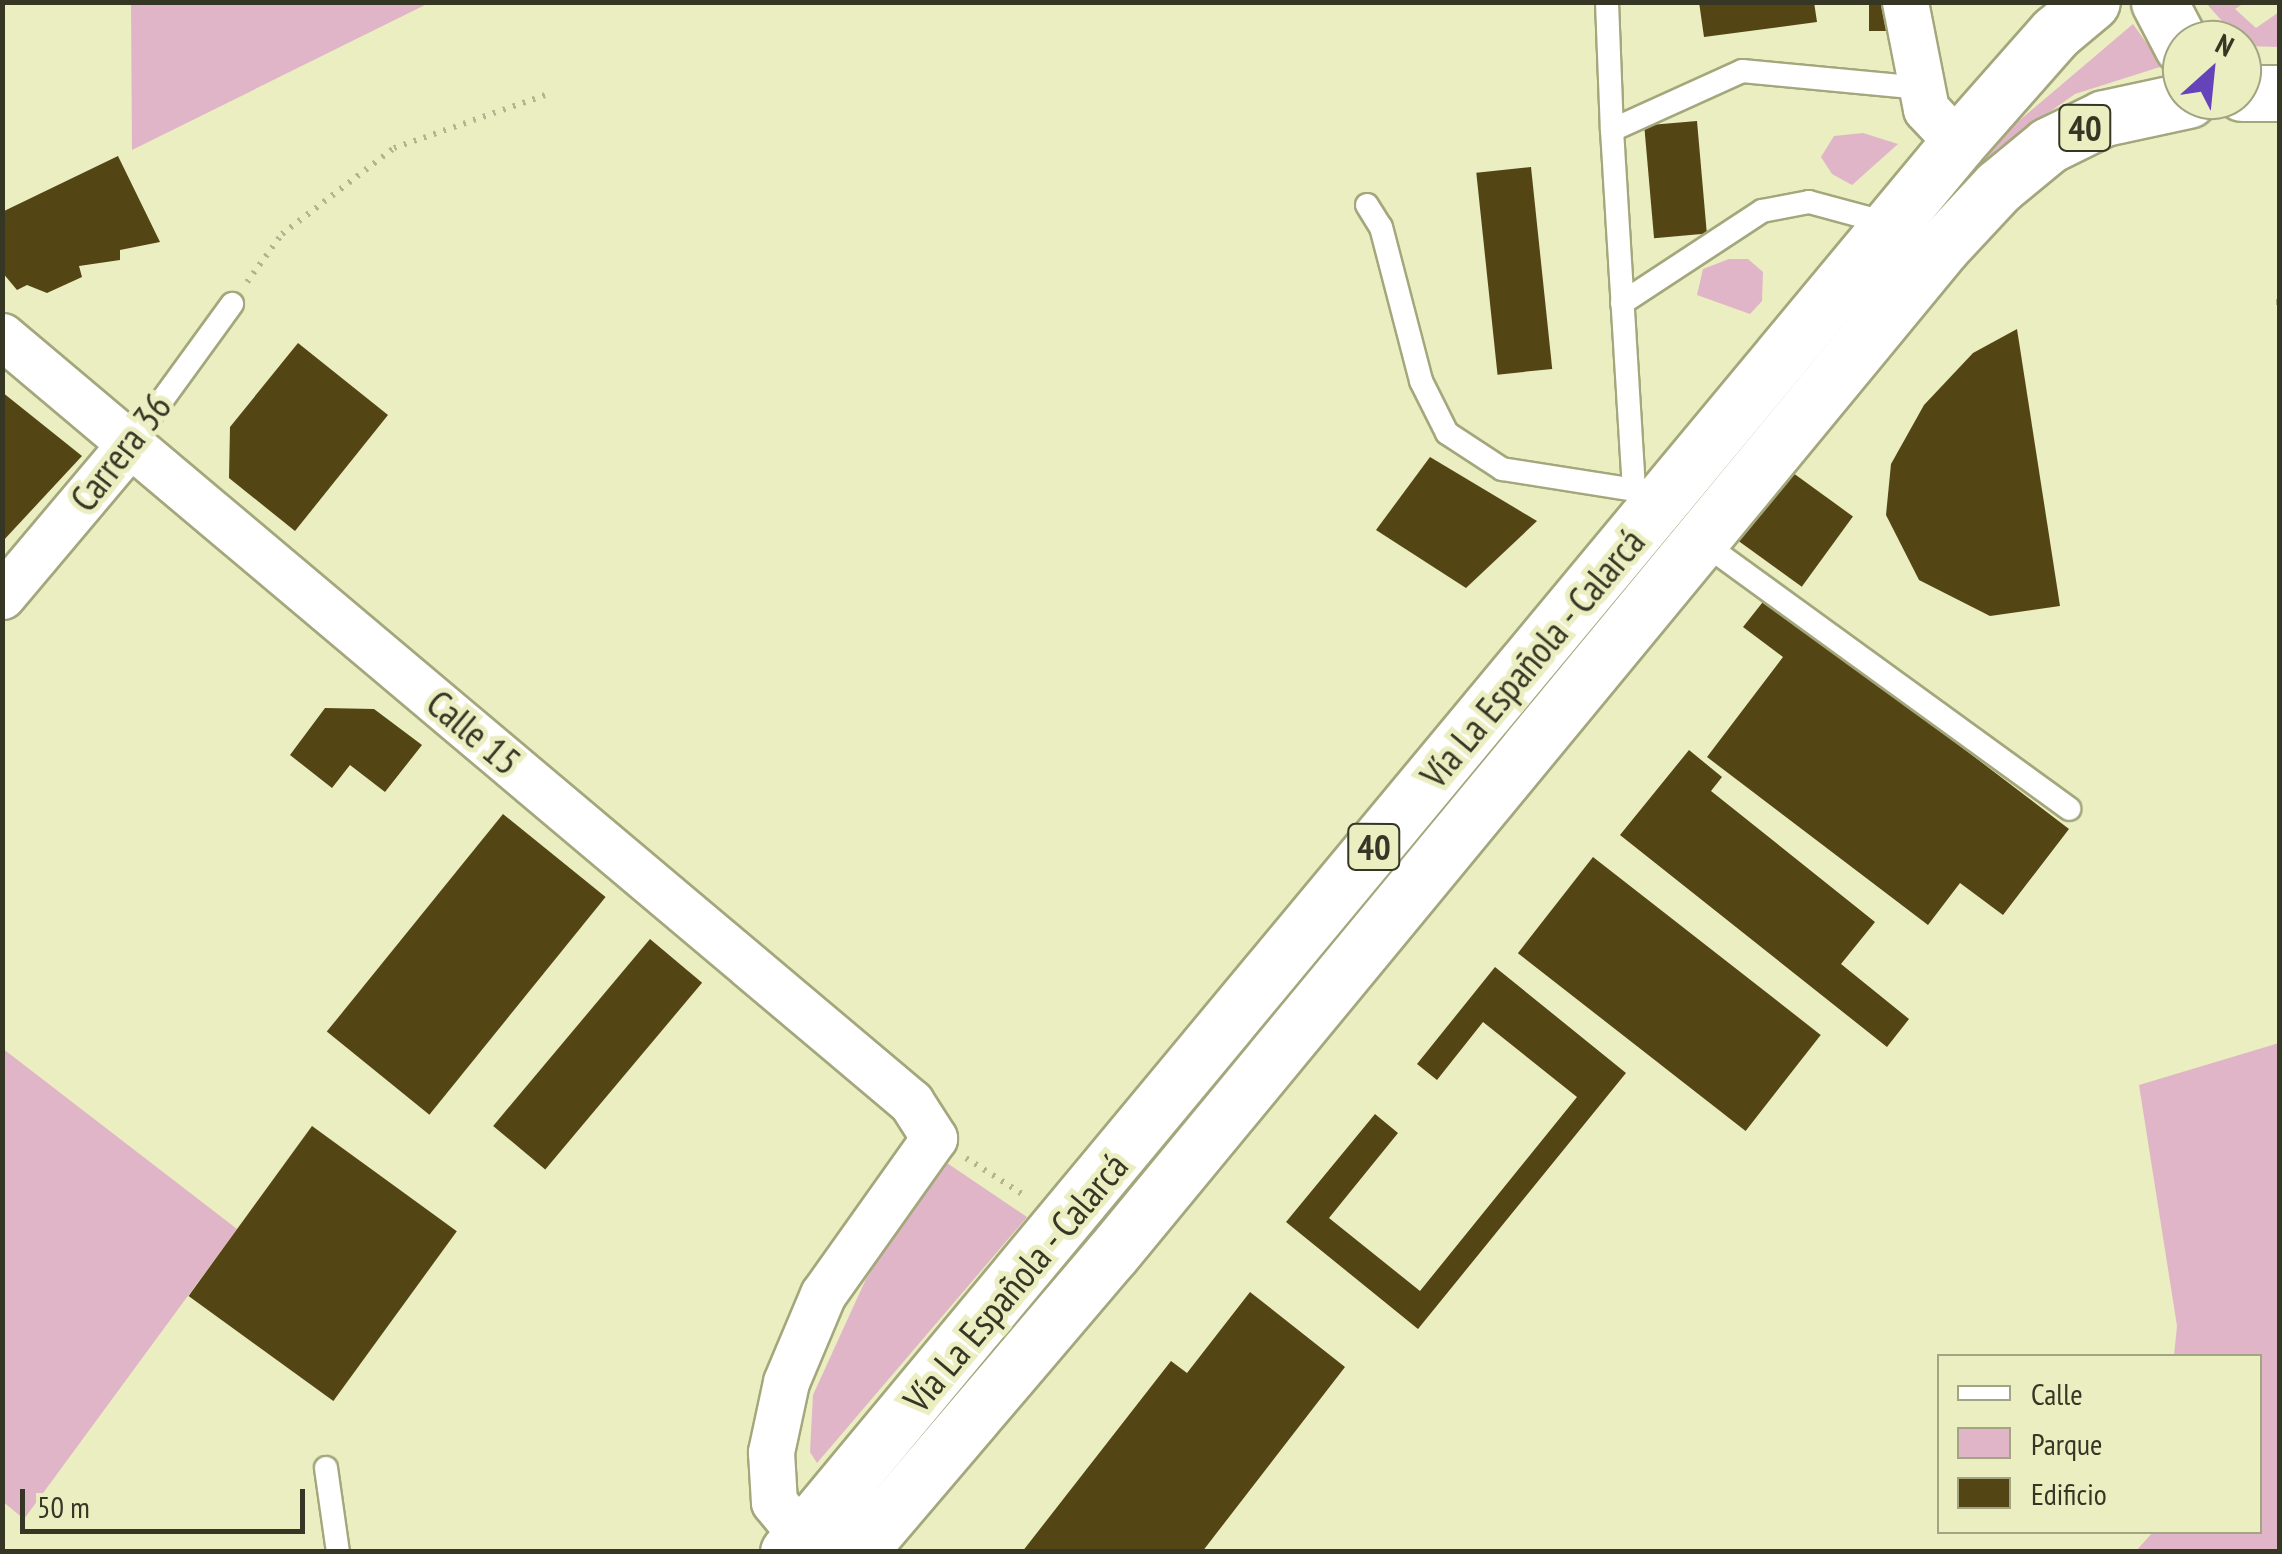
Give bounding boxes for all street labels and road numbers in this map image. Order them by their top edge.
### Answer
road number: 40 [2058,98,2112,158]
street label: Carrera 36 [60,384,180,520]
street label: Vía La Española - Calarcá [1410,518,1654,798]
street label: Calle 15 [418,680,530,784]
road number: 40 [1346,817,1402,877]
street label: Vía La Española - Calarcá [893,1142,1137,1422]

